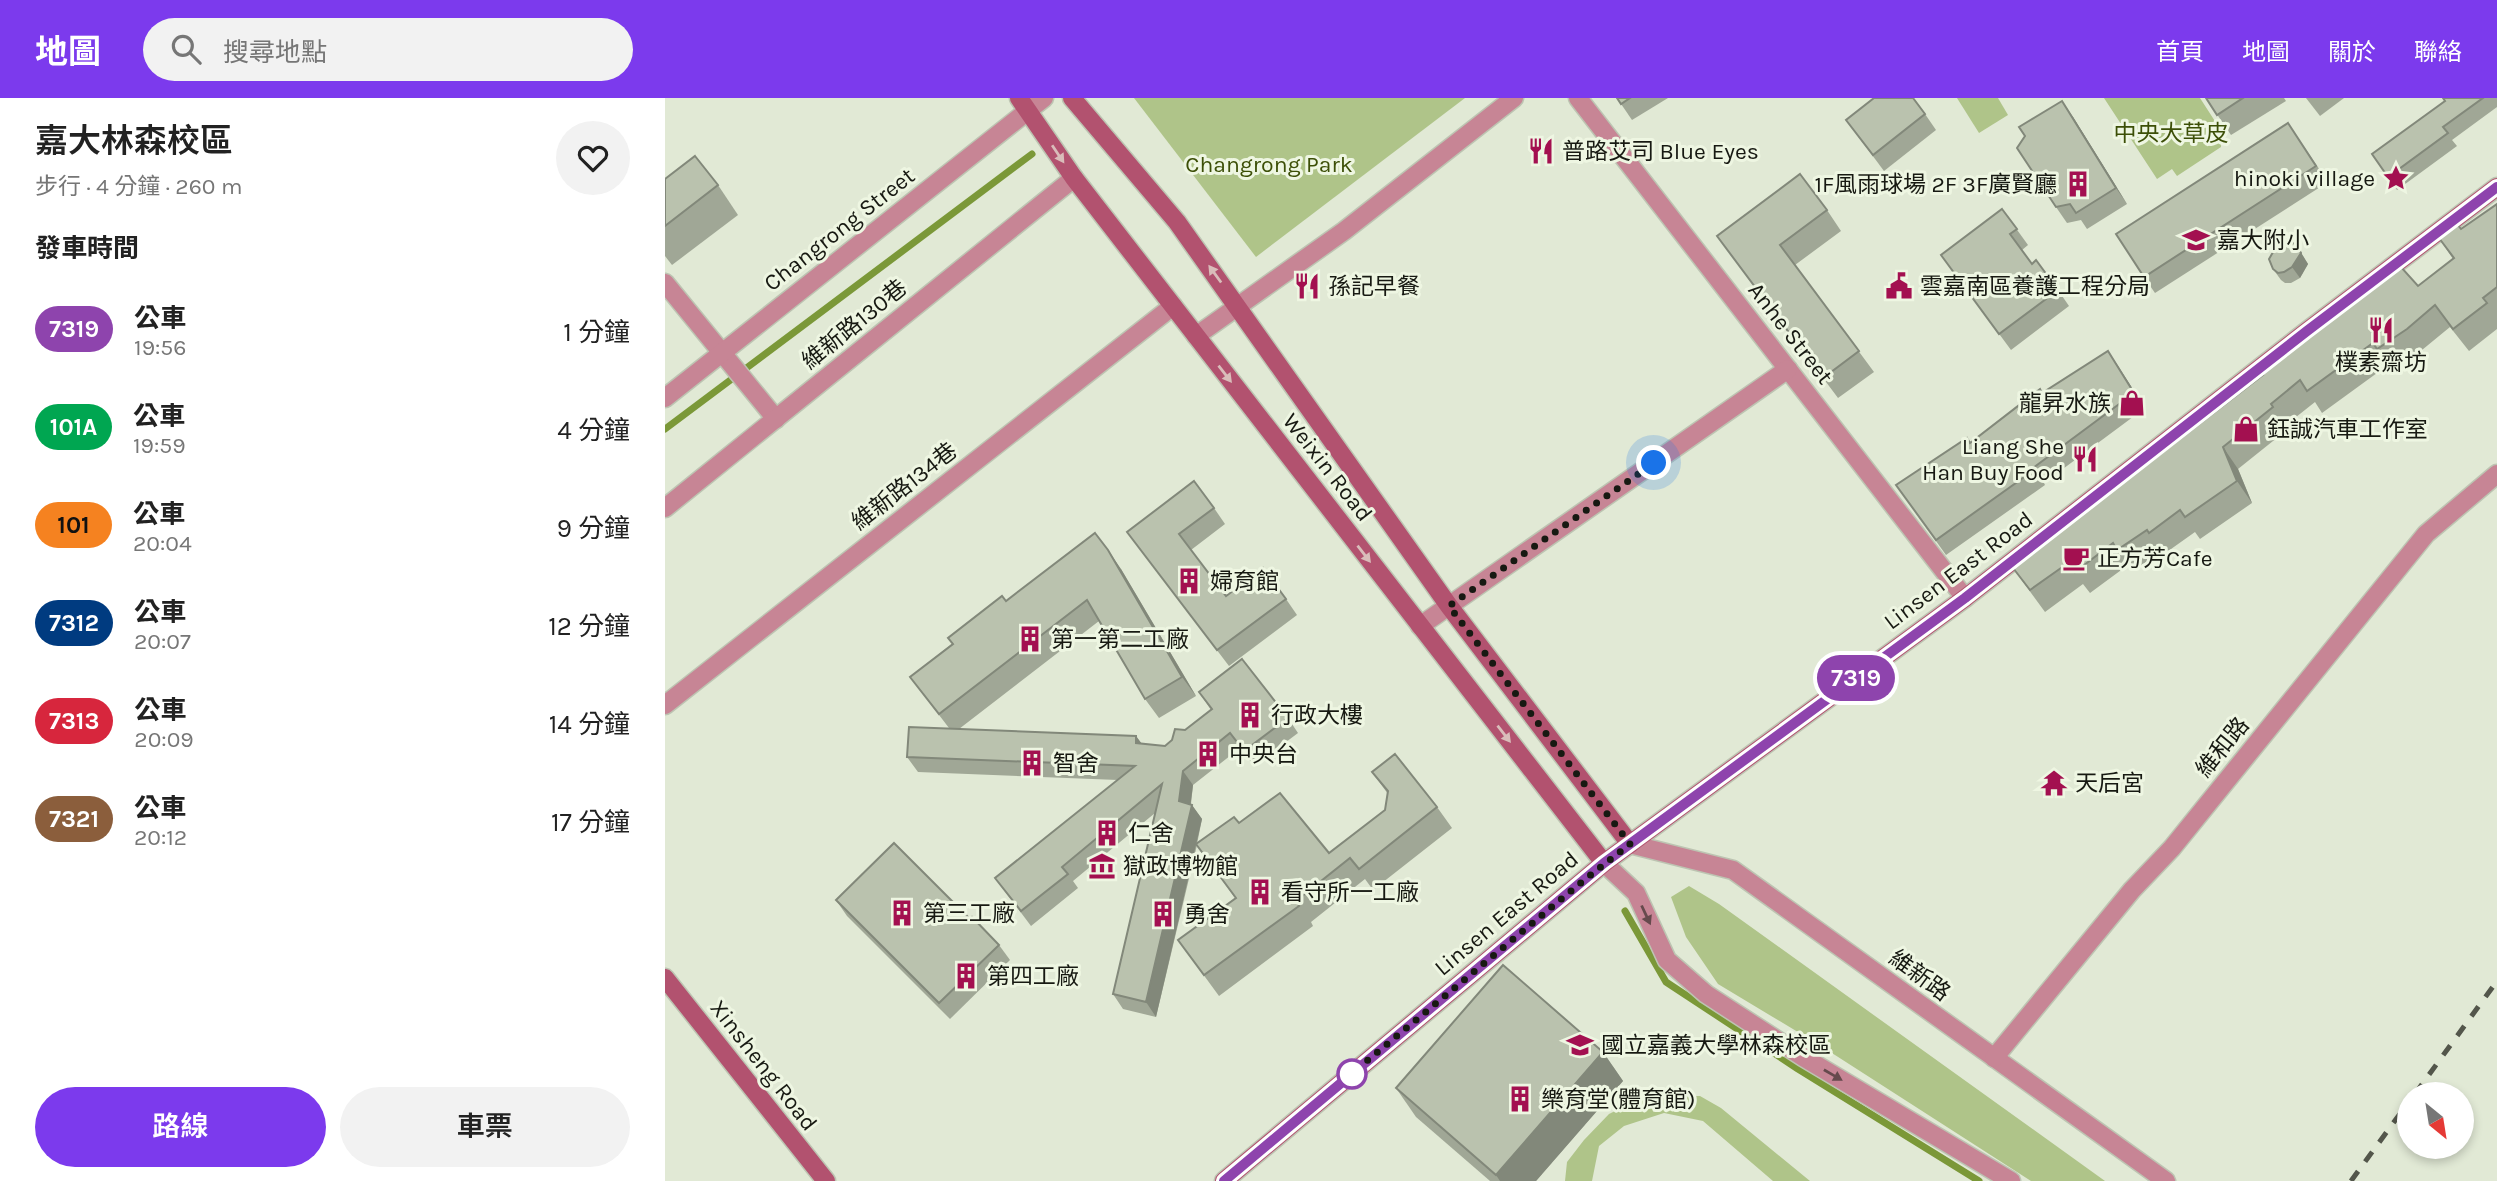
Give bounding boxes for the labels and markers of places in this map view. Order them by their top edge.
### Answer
restaurant icon: 普路艾司 Blue Eyes [1526,136,1556,166]
place label: 普路艾司 Blue Eyes [1562,138,1759,165]
place icon: hinoki village [2381,163,2411,193]
place label: hinoki village [2234,165,2375,192]
building icon: 1F風雨球場 2F 3F廣賢廳 [2063,169,2093,199]
place label: 1F風雨球場 2F 3F廣賢廳 [1814,171,2057,198]
school or university icon: 嘉大附小 [2181,225,2211,255]
place label: 嘉大附小 [2217,227,2309,254]
restaurant icon: 孫記早餐 [1292,271,1322,301]
public building icon: 雲嘉南區養護工程分局 [1884,271,1914,301]
place label: 孫記早餐 [1328,273,1420,300]
place label: 雲嘉南區養護工程分局 [1920,273,2150,300]
restaurant icon: 樸素齋坊 [2366,315,2396,345]
place label: 樸素齋坊 [2335,349,2427,376]
shop icon: 龍昇水族 [2117,388,2147,418]
place label: 龍昇水族 [2019,390,2111,417]
shop icon: 鈺誠汽車工作室 [2231,414,2261,444]
place label: 鈺誠汽車工作室 [2267,416,2428,443]
place label: Liang She Han Buy Food [1922,433,2064,486]
restaurant icon: Liang She Han Buy Food [2070,444,2100,474]
cafe icon: 正方芳Cafe [2061,543,2091,573]
place label: 正方芳Cafe [2097,545,2212,572]
building icon: 婦育館 [1174,566,1204,596]
place label: 婦育館 [1210,568,1279,595]
building icon: 第一第二工廠 [1015,624,1045,654]
place label: 第一第二工廠 [1051,626,1189,653]
building icon: 行政大樓 [1235,700,1265,730]
place label: 行政大樓 [1271,702,1363,729]
building icon: 中央台 [1193,739,1223,769]
place label: 中央台 [1229,741,1298,768]
building icon: 智舍 [1017,748,1047,778]
place label: 智舍 [1053,750,1099,777]
temple icon: 天后宮 [2039,768,2069,798]
place label: 天后宮 [2075,770,2144,797]
building icon: 仁舍 [1092,818,1122,848]
place label: 仁舍 [1128,820,1174,847]
museum icon: 獄政博物館 [1087,851,1117,881]
place label: 獄政博物館 [1123,853,1238,880]
building icon: 看守所一工廠 [1245,877,1275,907]
place label: 看守所一工廠 [1281,879,1419,906]
building icon: 第三工廠 [887,898,917,928]
building icon: 勇舍 [1148,899,1178,929]
place label: 第三工廠 [923,900,1015,927]
place label: 勇舍 [1184,901,1230,928]
building icon: 第四工廠 [951,961,981,991]
place label: 第四工廠 [987,963,1079,990]
school or university icon: 國立嘉義大學林森校區 [1565,1030,1595,1060]
place label: 國立嘉義大學林森校區 [1601,1032,1831,1059]
unlabelled marker [1337,1059,1367,1089]
building icon: 樂育堂(體育館) [1505,1084,1535,1114]
place label: 樂育堂(體育館) [1541,1086,1695,1113]

